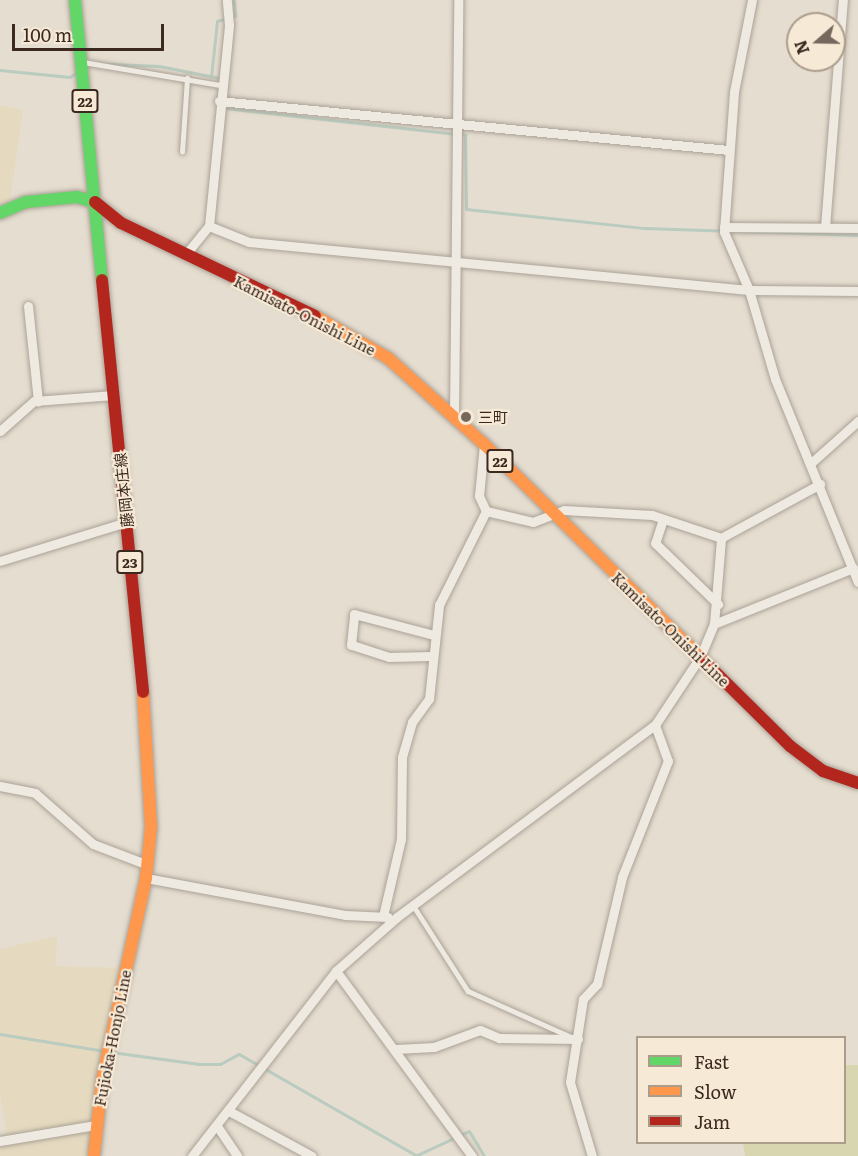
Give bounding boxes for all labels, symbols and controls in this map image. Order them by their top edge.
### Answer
scale bar [15,12,166,50]
north arrow [786,12,846,72]
text: 100 m [23,21,72,48]
text: N [787,37,815,58]
road number: 22 [70,90,100,112]
street label: Kamisato-Onishi Line [231,272,379,358]
place label: 三町 [478,408,508,426]
marker: 三町 [459,410,473,424]
road number: 22 [485,450,515,472]
street label: 藤岡本庄線 [110,452,136,528]
road number: 23 [115,551,145,573]
street label: Kamisato-Onishi Line [609,568,733,690]
street label: Fujioka-Honjo Line [90,968,134,1108]
legend [636,1036,846,1144]
text: Fast [694,1048,729,1075]
text: Slow [694,1078,736,1105]
text: Jam [694,1108,730,1135]

